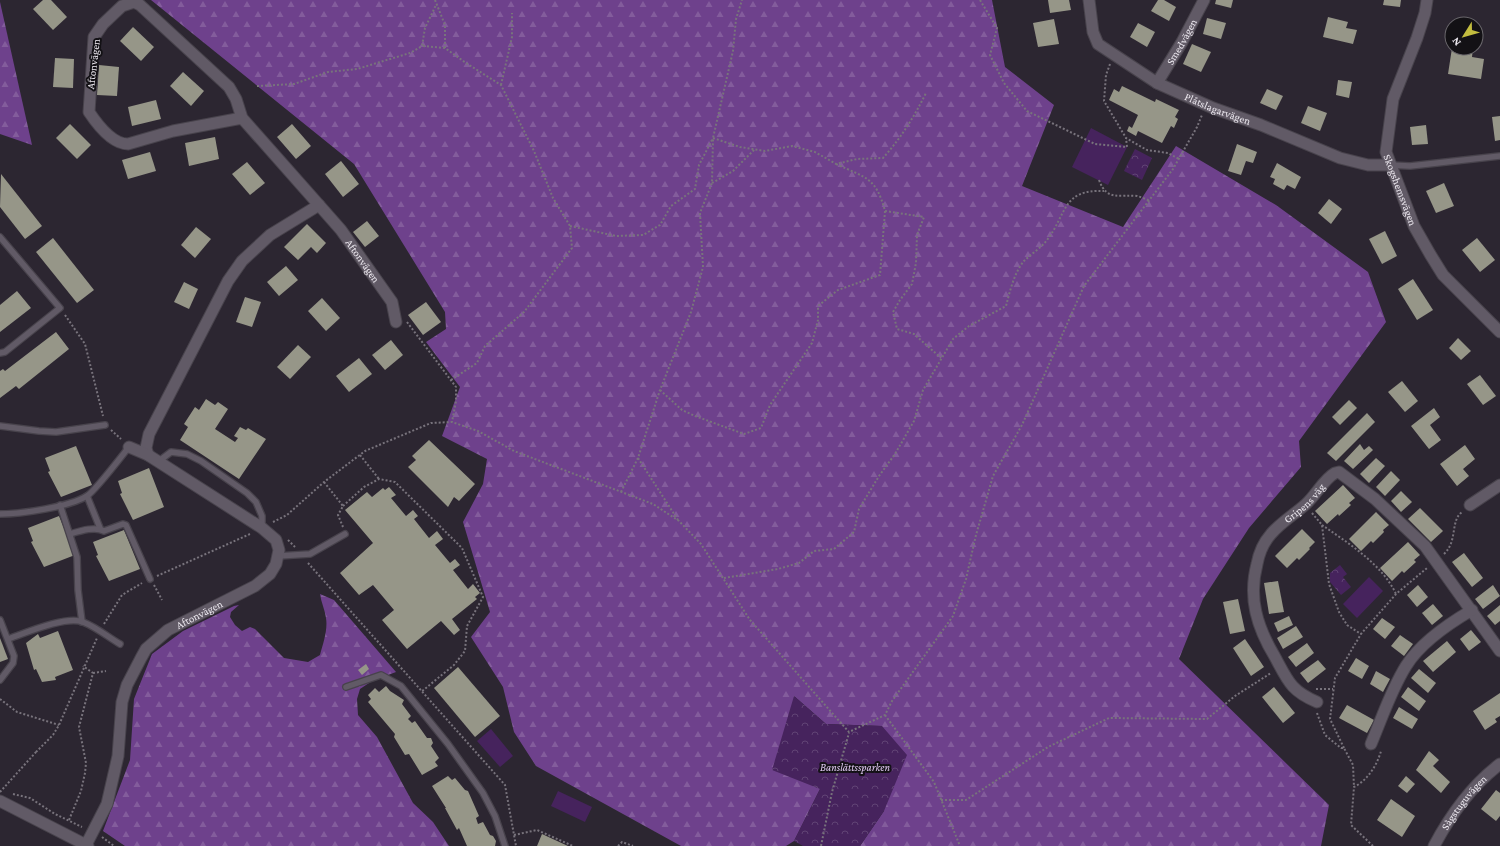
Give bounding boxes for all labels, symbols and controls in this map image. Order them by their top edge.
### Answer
north arrow [1444,16,1484,56]
street label: Smedvägen [1164,17,1199,67]
text: N [1449,35,1463,49]
street label: Aftonvägen [84,38,103,90]
street label: Plåtslagarvägen [1183,90,1252,127]
street label: Skogshemsvägen [1381,153,1419,227]
street label: Aftonvägen [343,237,382,285]
street label: Gripens väg [1281,480,1328,525]
street label: Aftonvägen [174,597,225,631]
park label: Banslättssparken [820,761,890,774]
street label: Sågstuguvägen [1439,772,1489,832]

